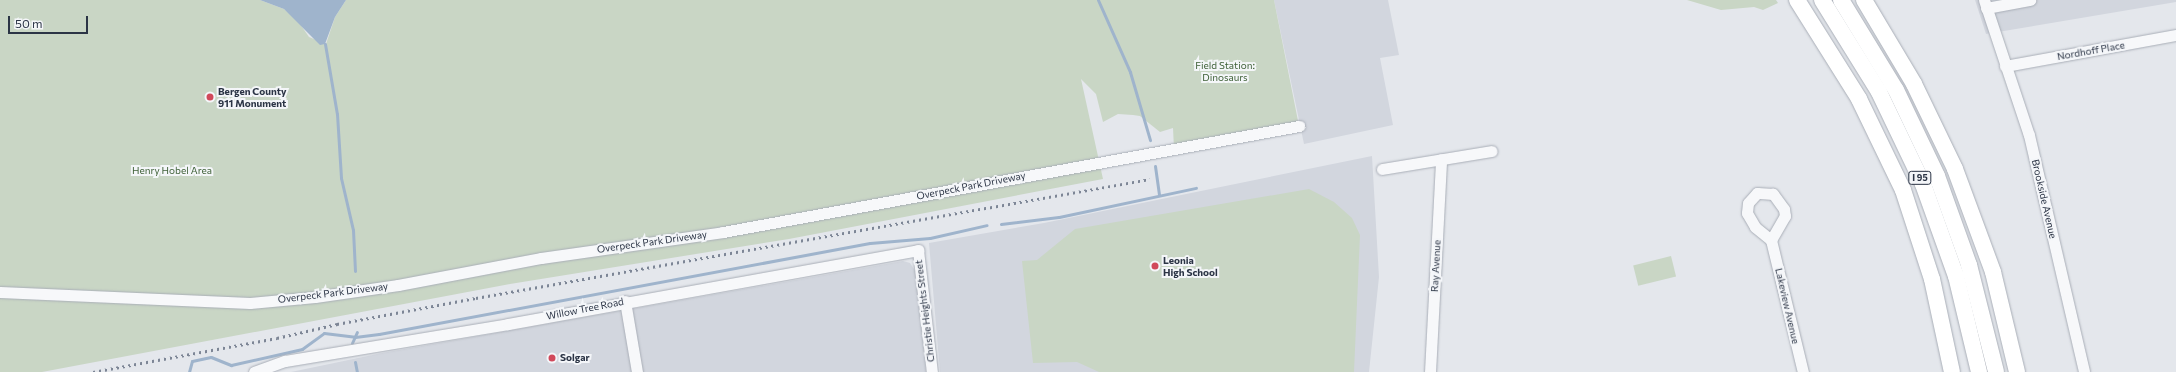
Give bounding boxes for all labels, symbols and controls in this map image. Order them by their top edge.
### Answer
scale bar [10,8,90,34]
text: 50 m [15,16,43,30]
street label: Nordhoff Place [2056,39,2126,63]
park label: Field Station: Dinosaurs [1195,59,1255,82]
place label: Bergen County 911 Monument [218,85,286,108]
marker: Bergen County 911 Monument [205,92,215,102]
street label: Brookside Avenue [2029,158,2059,240]
park label: Henry Hobel Area [132,165,212,177]
street label: Overpeck Park Driveway [915,170,1027,202]
road number: I 95 [1908,171,1932,185]
street label: Overpeck Park Driveway [596,228,708,256]
street label: Ray Avenue [1429,240,1443,292]
place label: Leonia High School [1163,254,1218,278]
street label: Christie Heights Street [913,259,937,363]
marker: Leonia High School [1150,261,1160,271]
street label: Lakeview Avenue [1772,267,1802,345]
street label: Overpeck Park Driveway [277,280,389,306]
street label: Willow Tree Road [545,296,625,322]
place label: Solgar [560,352,590,364]
marker: Solgar [547,353,557,363]

